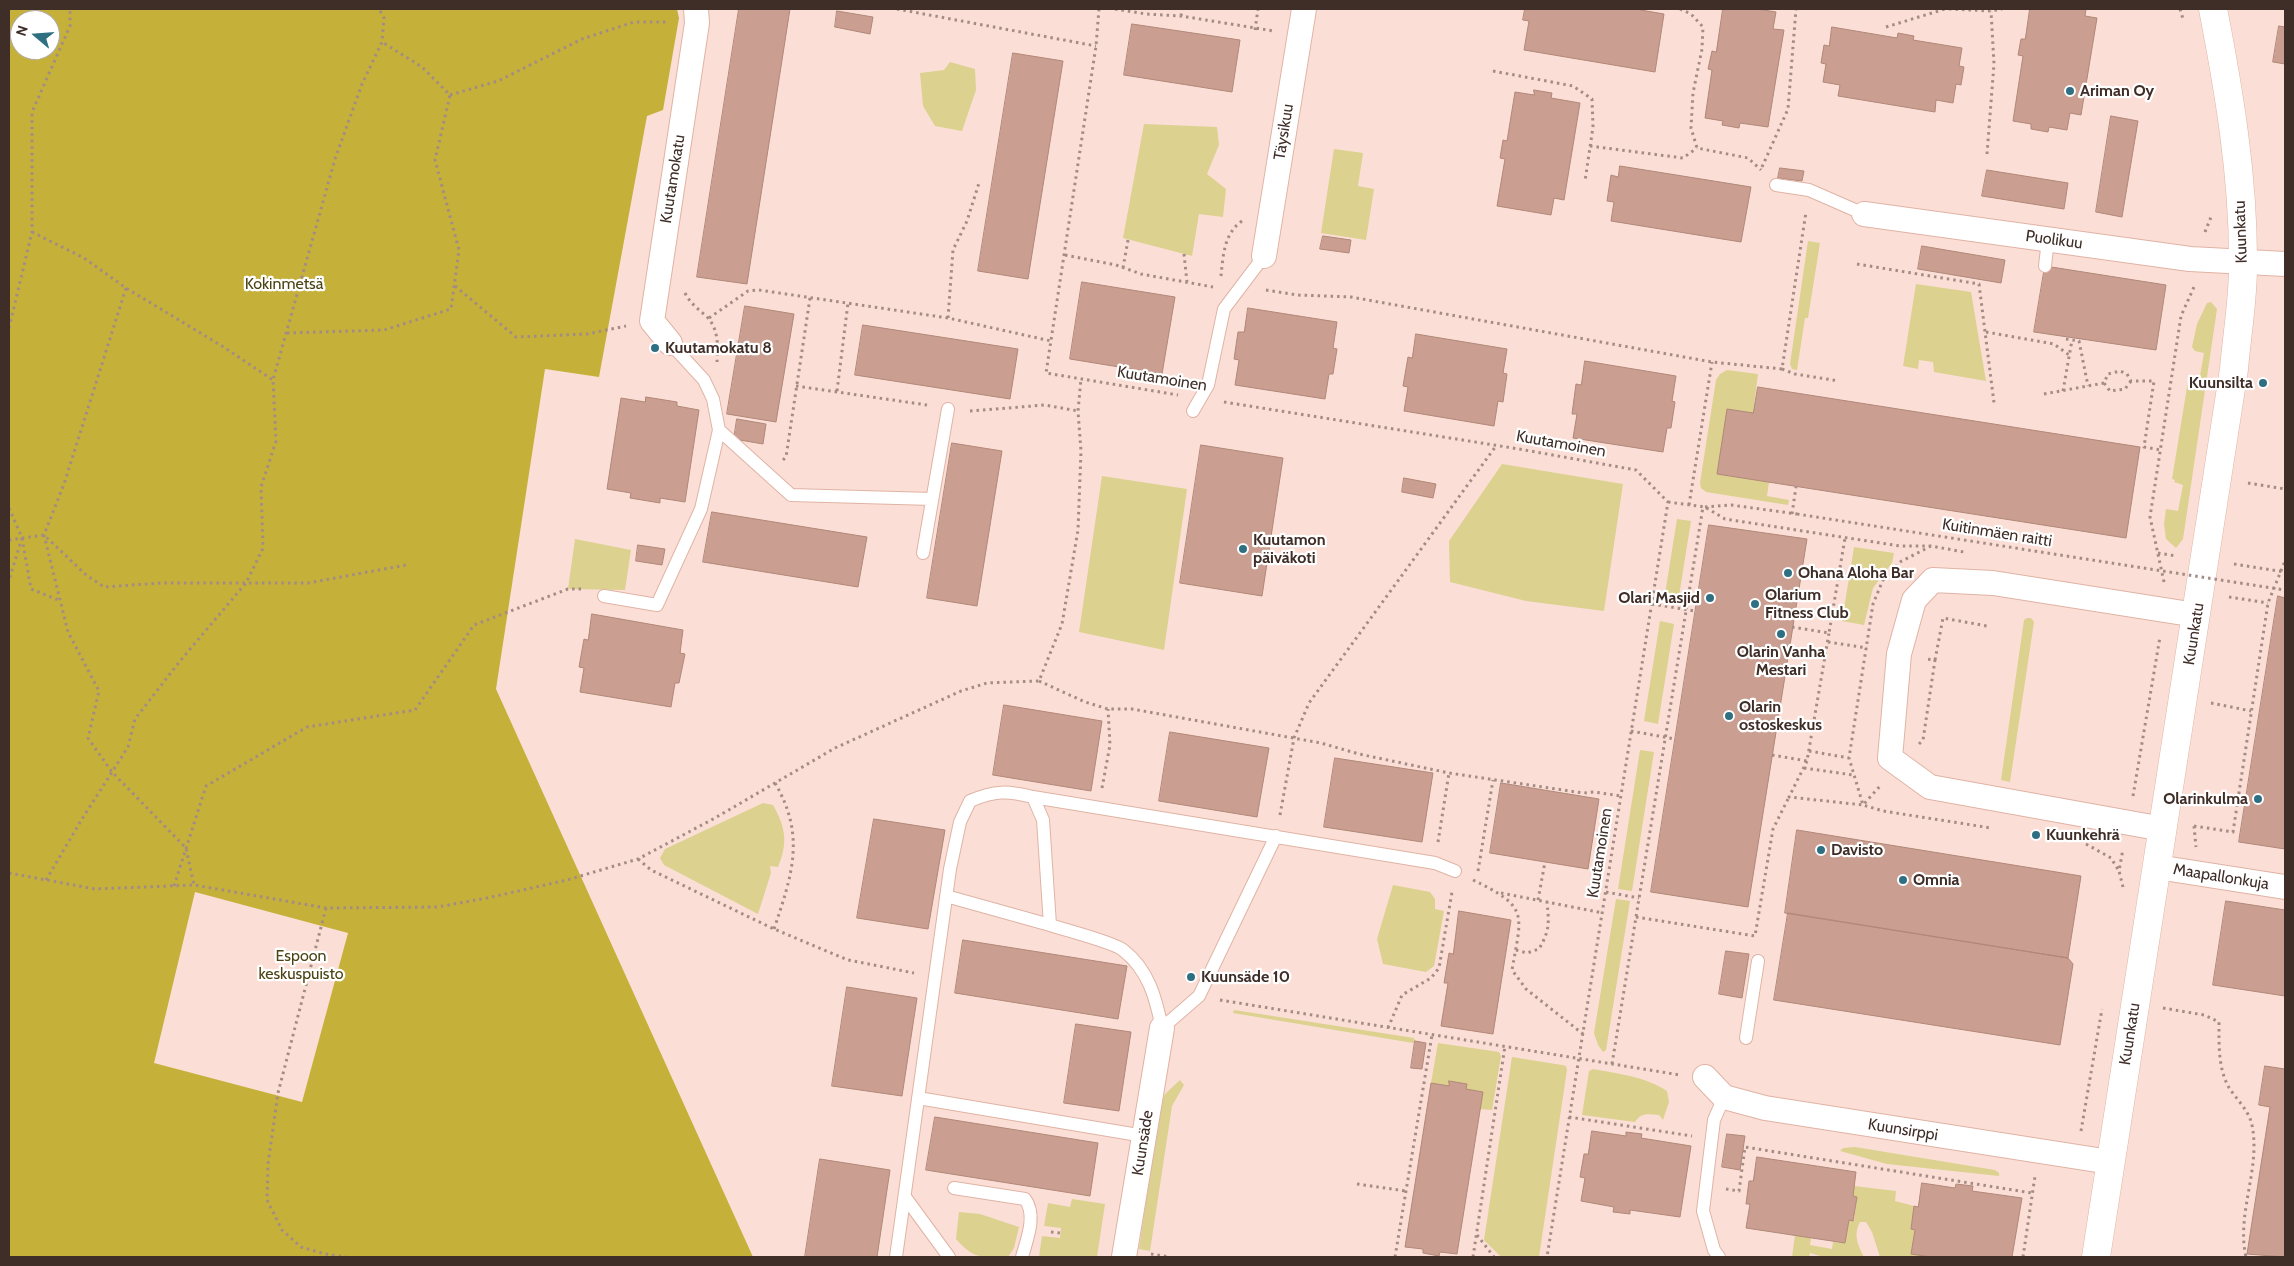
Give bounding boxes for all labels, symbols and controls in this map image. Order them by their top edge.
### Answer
north arrow [10,10,60,60]
text: N [12,23,32,38]
place label: Ariman Oy [2080,81,2154,101]
marker: Ariman Oy [2064,85,2076,97]
street label: Täysikuu [1270,102,1298,162]
street label: Kuutamokatu [656,133,690,225]
street label: Kuunkatu [2230,200,2252,264]
street label: Puolikuu [2024,227,2084,253]
park label: Kokinmetsä [245,274,323,294]
place label: Kuutamokatu 8 [665,338,772,358]
marker: Kuutamokatu 8 [649,342,661,354]
street label: Kuutamoinen [1116,362,1208,396]
place label: Kuunsilta [2189,373,2253,393]
marker: Kuunsilta [2257,377,2269,389]
street label: Kuutamoinen [1515,427,1607,461]
street label: Kuitinmäen raitti [1941,515,2053,551]
place label: Kuutamon päiväkoti [1253,530,1326,568]
marker: Kuutamon päiväkoti [1237,543,1249,555]
place label: Ohana Aloha Bar [1798,563,1914,583]
marker: Ohana Aloha Bar [1782,567,1794,579]
place label: Olarium Fitness Club [1765,585,1849,623]
place label: Olari Masjid [1618,588,1700,608]
marker: Olari Masjid [1704,592,1716,604]
marker: Olarium Fitness Club [1749,598,1761,610]
street label: Kuunkatu [2180,602,2208,666]
marker: Olarin Vanha Mestari [1775,628,1787,640]
place label: Olarin Vanha Mestari [1737,642,1825,680]
place label: Olarin ostoskeskus [1739,697,1822,735]
marker: Olarin ostoskeskus [1723,710,1735,722]
place label: Olarinkulma [2163,789,2248,809]
marker: Olarinkulma [2252,793,2264,805]
street label: Kuutamoinen [1583,807,1617,899]
place label: Kuunkehrä [2046,825,2120,845]
marker: Kuunkehrä [2030,829,2042,841]
place label: Davisto [1831,840,1883,860]
marker: Davisto [1815,844,1827,856]
street label: Maapallonkuja [2172,860,2270,894]
place label: Omnia [1913,870,1960,890]
marker: Omnia [1897,874,1909,886]
park label: Espoon keskuspuisto [258,946,344,984]
place label: Kuunsäde 10 [1201,967,1290,987]
marker: Kuunsäde 10 [1185,971,1197,983]
street label: Kuunkatu [2116,1002,2144,1066]
street label: Kuunsäde [1128,1109,1158,1177]
street label: Kuunsirppi [1867,1115,1939,1145]

